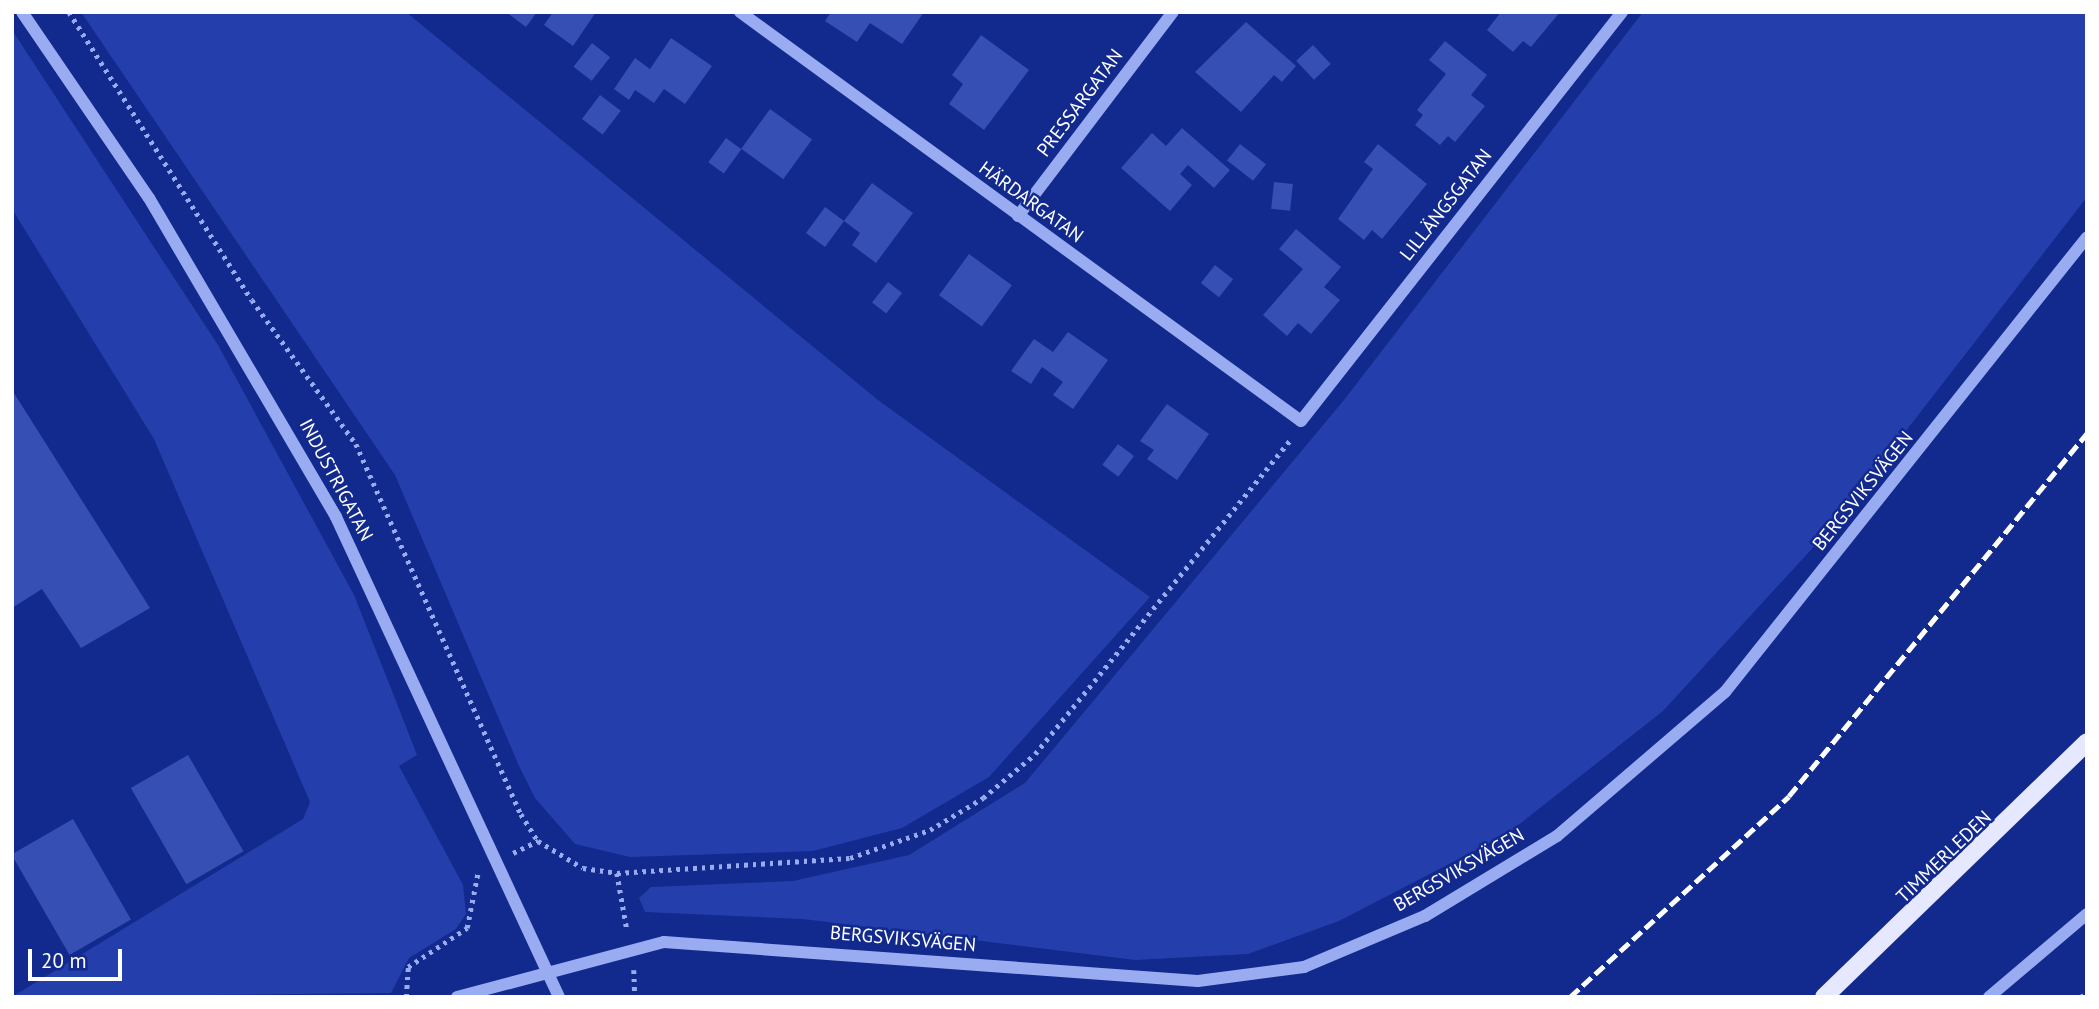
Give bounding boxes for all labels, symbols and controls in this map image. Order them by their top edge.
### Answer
street label: PRESSARGATAN [1032,45,1128,161]
street label: LILLÄNGSGATAN [1395,145,1497,265]
street label: HÄRDARGATAN [974,157,1088,247]
street label: INDUSTRIGATAN [294,415,378,545]
street label: BERGSVIKSVÄGEN [1808,427,1918,555]
street label: TIMMERLEDEN [1892,806,1996,908]
street label: BERGSVIKSVÄGEN [1390,823,1528,917]
street label: BERGSVIKSVÄGEN [829,921,977,957]
scale bar [32,936,126,980]
text: 20 m [41,947,87,974]

